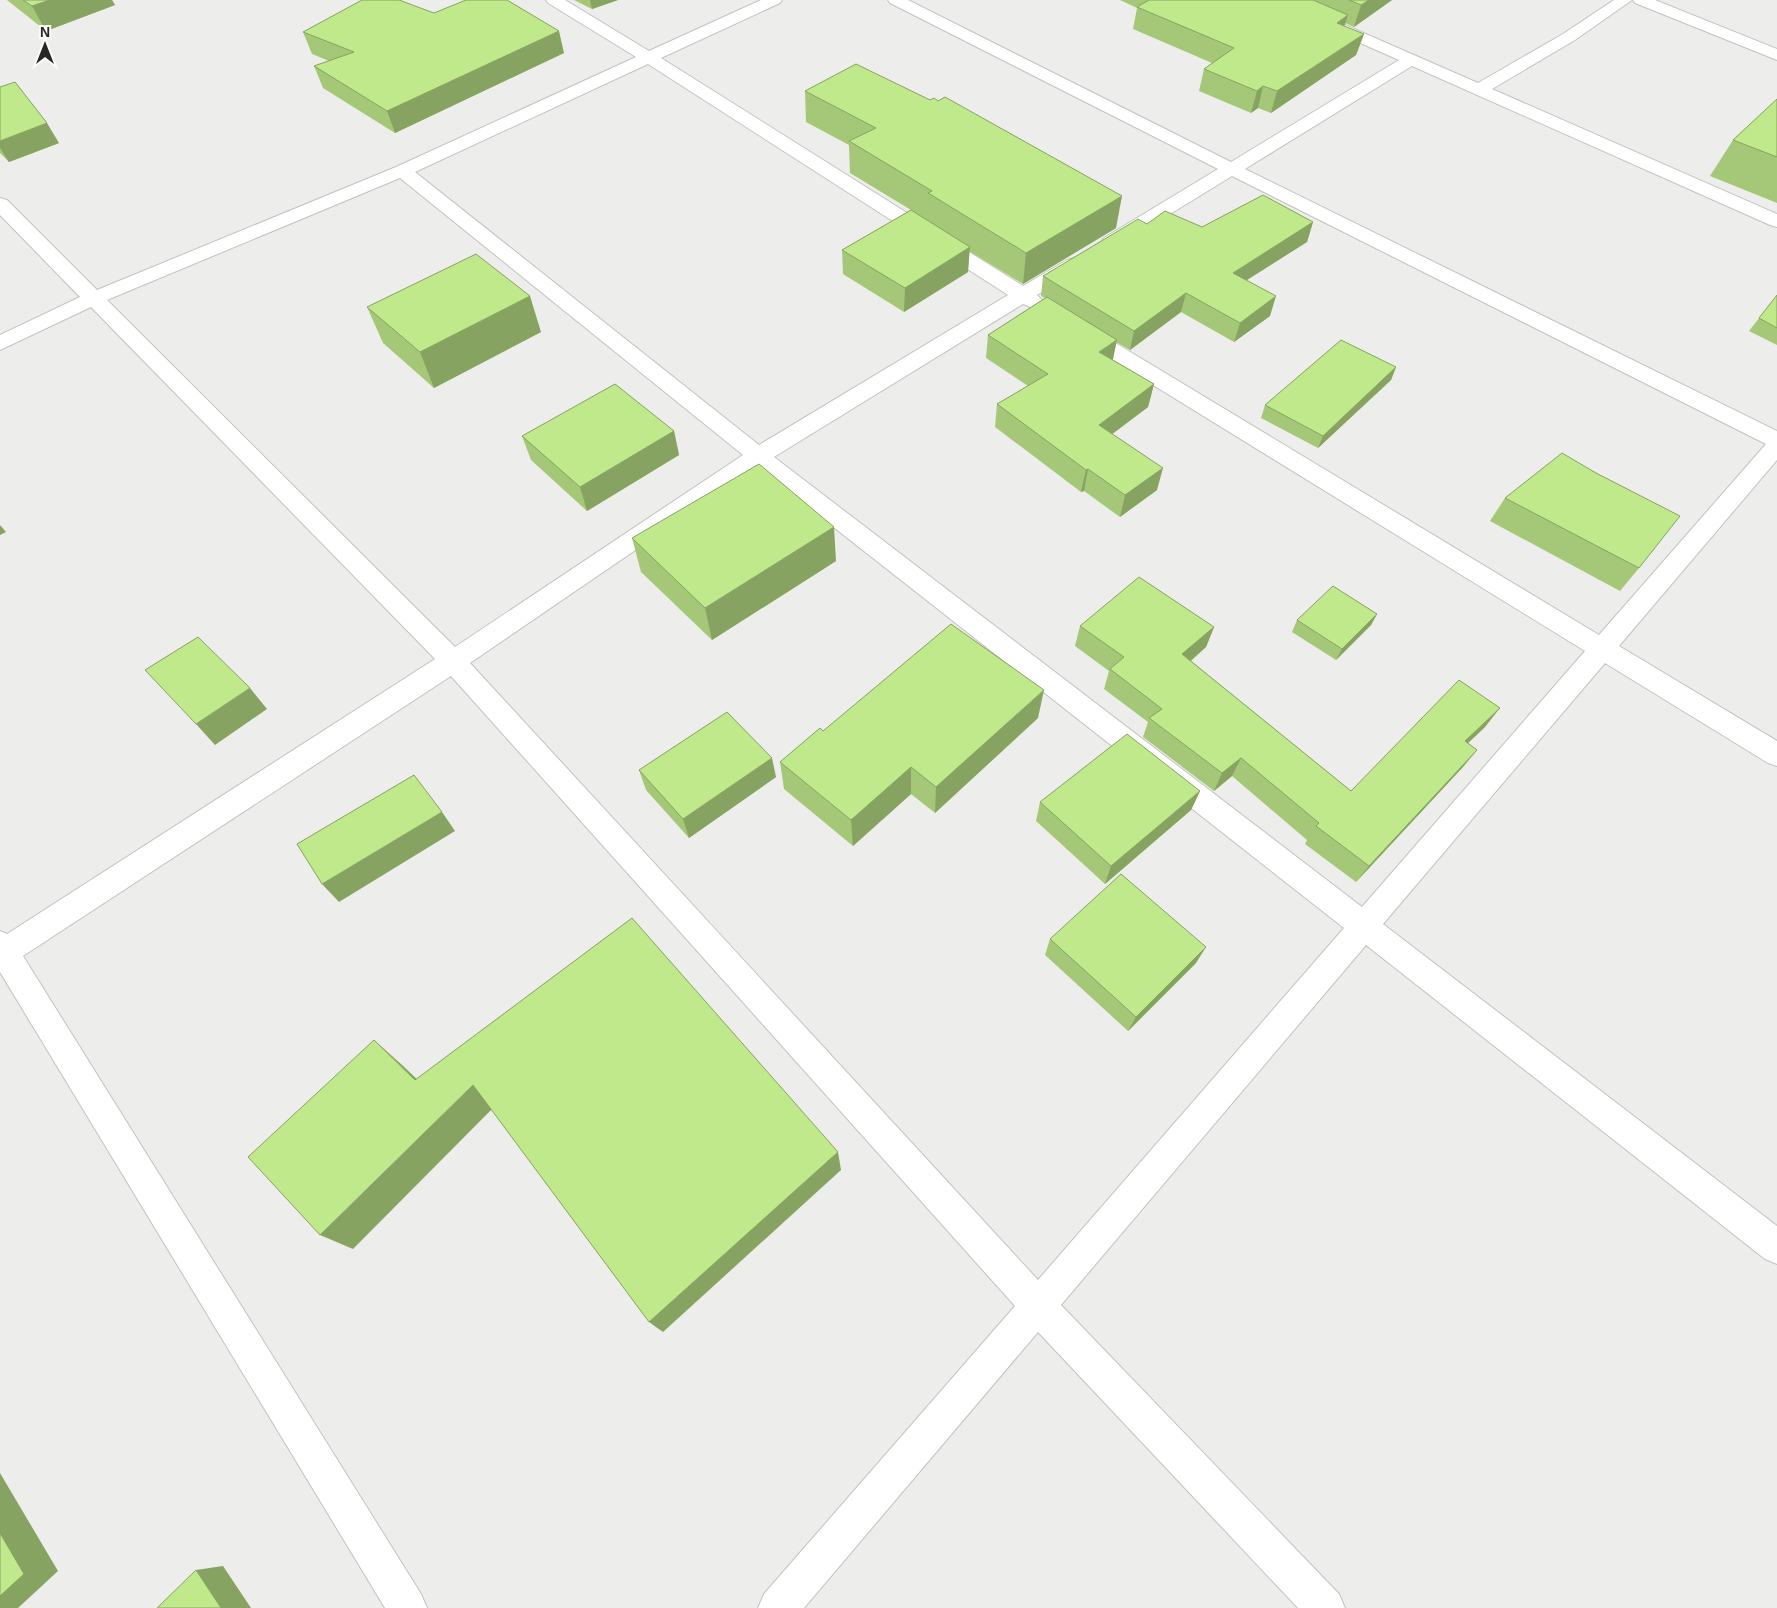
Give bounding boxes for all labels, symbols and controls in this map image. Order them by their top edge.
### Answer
north arrow [20,20,70,70]
text: N [40,24,50,40]

